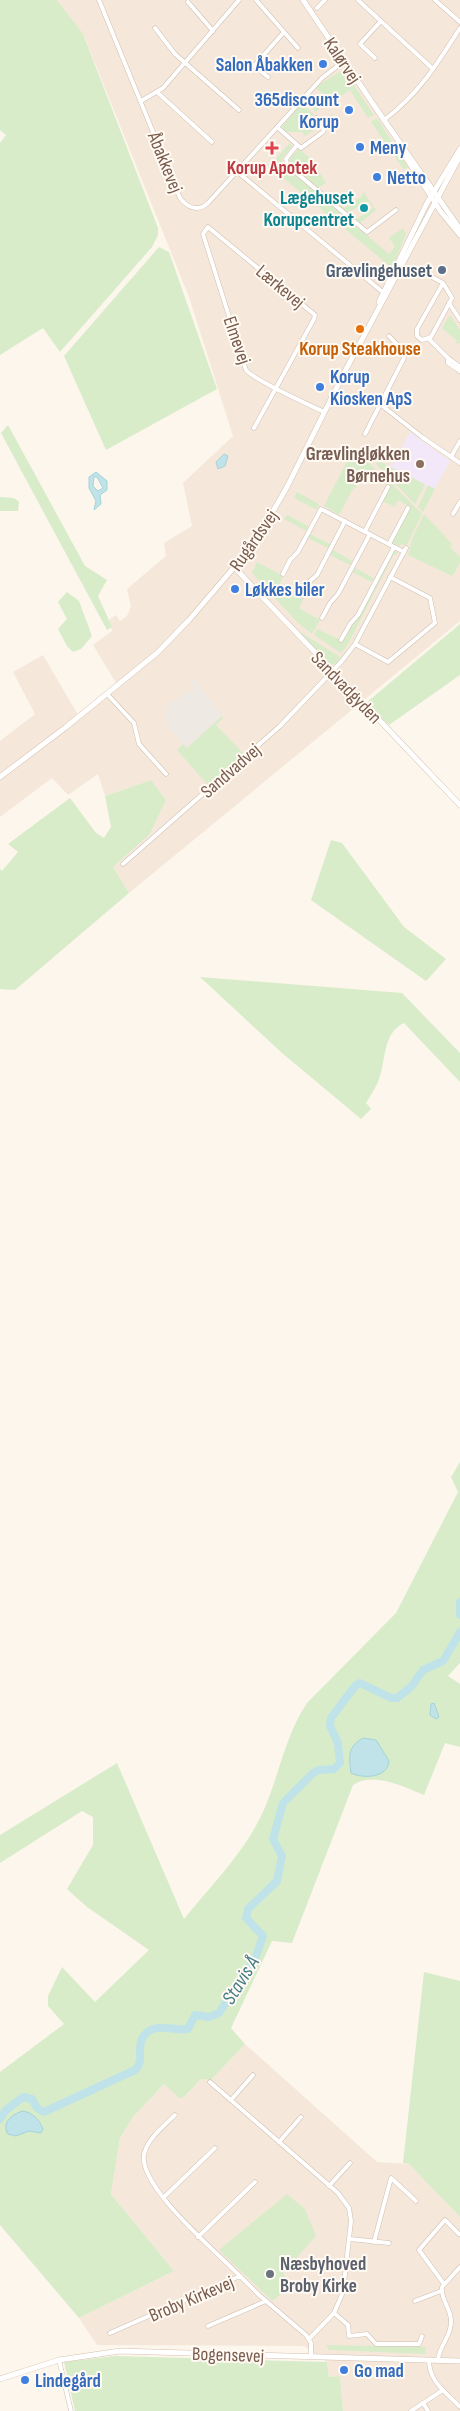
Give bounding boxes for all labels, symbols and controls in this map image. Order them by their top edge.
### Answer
street label: Kalørvej [318,33,366,88]
place label: Salon Åbakken [216,54,313,77]
marker: Salon Åbakken [317,58,329,70]
place label: 365discount Korup [254,89,339,134]
marker: 365discount Korup [343,104,355,116]
street label: Åbakkevej [142,128,187,196]
place label: Meny [370,137,407,160]
marker: Meny [354,141,366,153]
marker: Korup Apotek [266,142,278,154]
place label: Korup Apotek [227,157,317,180]
place label: Netto [387,167,426,190]
marker: Netto [371,171,383,183]
place label: Lægehuset Korupcentret [263,187,354,232]
marker: Lægehuset Korupcentret [358,202,370,214]
street label: Lærkevej [251,260,309,314]
place label: Grævlingehuset [326,260,432,283]
marker: Grævlingehuset [436,264,448,276]
street label: Elmevej [218,313,255,368]
marker: Korup Steakhouse [354,323,366,335]
place label: Korup Steakhouse [299,338,421,361]
place label: Korup Kiosken ApS [330,366,412,411]
marker: Korup Kiosken ApS [314,381,326,393]
place label: Grævlingløkken Børnehus [306,443,410,488]
marker: Grævlingløkken Børnehus [414,458,426,470]
street label: Rugårdsvej [225,506,284,576]
place label: Løkkes biler [245,579,325,602]
marker: Løkkes biler [229,583,241,595]
street label: Sandvadgyden [306,647,386,729]
street label: Sandvadvej [196,739,266,803]
water label: Stavis Å [217,1952,265,2009]
place label: Næsbyhoved Broby Kirke [280,2253,366,2298]
marker: Næsbyhoved Broby Kirke [264,2268,276,2280]
street label: Broby Kirkevej [146,2271,237,2328]
street label: Bogensevej [192,2343,264,2368]
place label: Go mad [354,2360,404,2383]
marker: Go mad [338,2364,350,2376]
place label: Lindegård [35,2370,101,2393]
marker: Lindegård [19,2374,31,2386]

